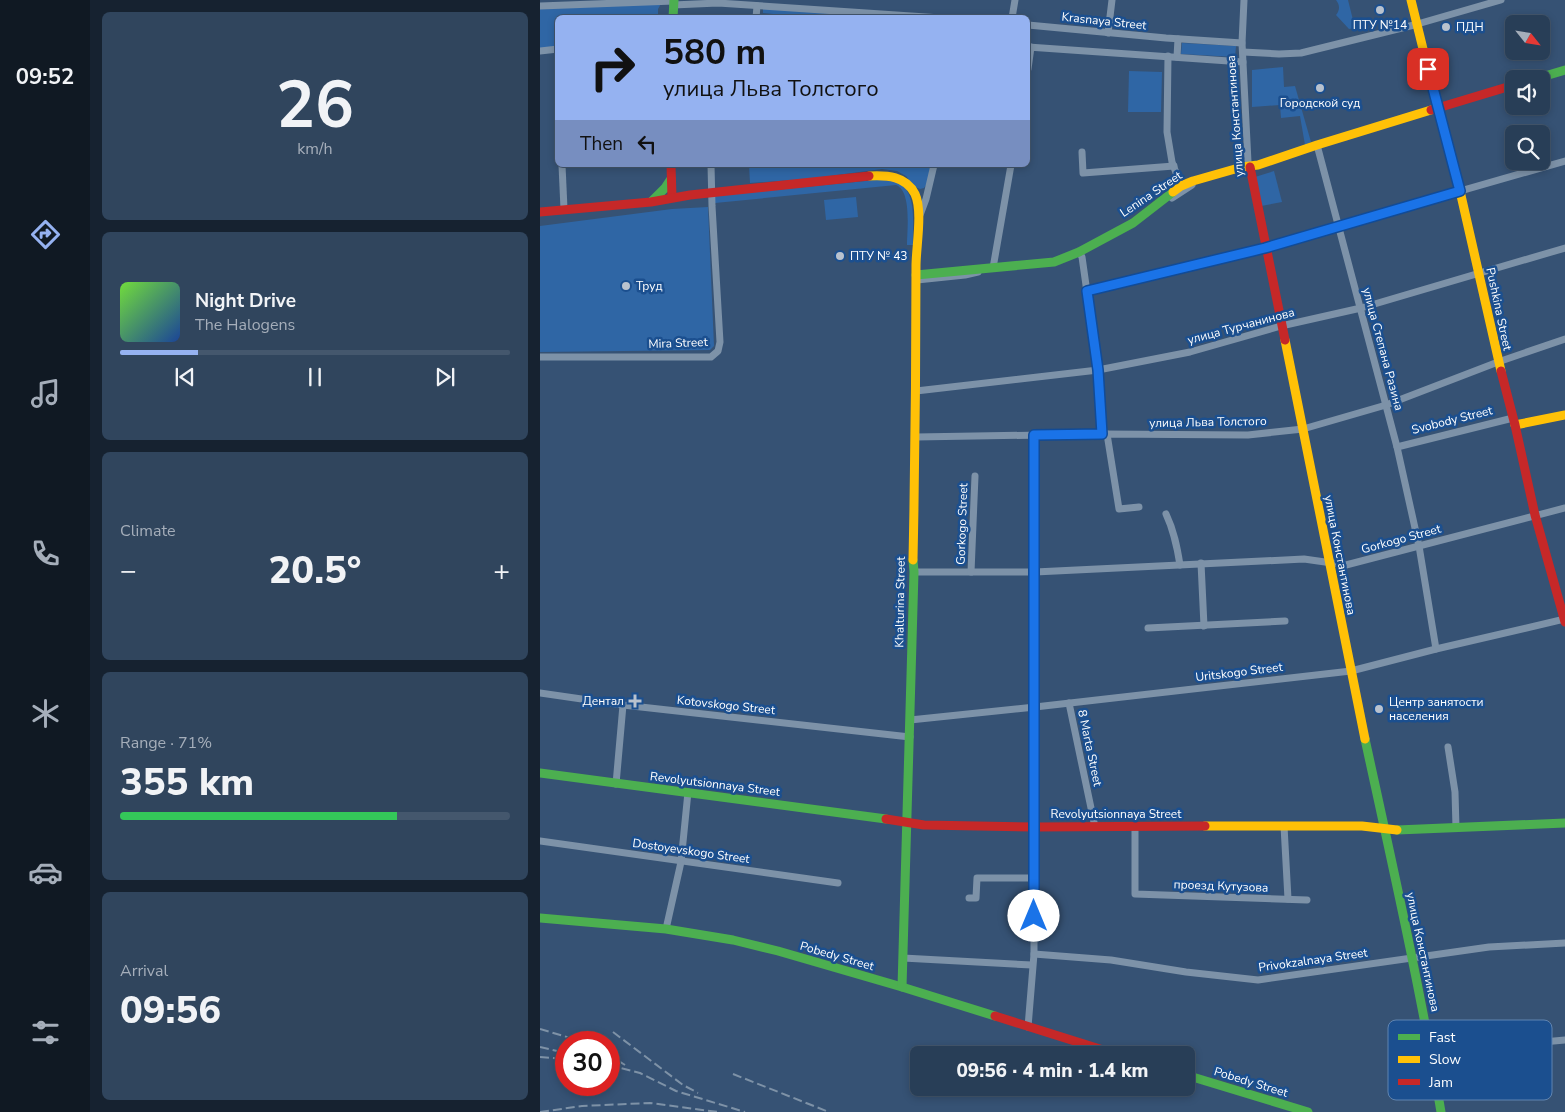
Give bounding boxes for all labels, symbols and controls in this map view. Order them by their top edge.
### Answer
marker: ПТУ №14 [1374,4,1386,16]
street label: Krasnaya Street [1061,9,1148,33]
north arrow [1505,15,1550,60]
map controls [1505,15,1550,170]
place label: ПТУ №14 [1353,17,1407,33]
place label: ПДН [1456,19,1484,35]
marker: ПДН [1440,21,1452,33]
text: 580 m [663,29,766,76]
icon: right [580,35,645,100]
pin [1407,48,1449,90]
street label: улица Константинова [1223,55,1247,177]
icon: arrive [1414,55,1442,83]
text: 26 [276,61,354,150]
text: 09:52 [16,62,74,92]
button: sound [1505,70,1550,115]
text: улица Льва Толстого [663,74,879,104]
marker: Городской суд [1314,82,1326,94]
place label: Городской суд [1280,95,1360,111]
button: search [1505,125,1550,170]
icon: left [633,130,661,158]
text: Then [580,131,623,157]
text: km/h [297,138,333,160]
street label: Lenina Street [1117,167,1186,221]
icon: directions [28,217,63,252]
place label: ПТУ № 43 [850,248,908,264]
marker: ПТУ № 43 [834,250,846,262]
street label: Pushkina Street [1482,266,1516,353]
place label: Труд [636,278,663,294]
marker: Труд [620,280,632,292]
street label: улица Степана Разина [1359,286,1407,412]
text: Night Drive [195,288,296,314]
street label: улица Турчанинова [1186,304,1296,348]
text: The Halogens [195,314,295,336]
street label: Mira Street [648,334,709,352]
icon: previous [171,363,199,391]
icon: pause [301,363,329,391]
icon: next [431,363,459,391]
icon: music [28,376,63,411]
street label: Svobody Street [1410,402,1495,438]
street label: улица Льва Толстого [1149,413,1267,431]
street label: Gorkogo Street [953,482,971,565]
street label: улица Константинова [1321,494,1359,616]
text: Climate [120,520,175,542]
street label: Gorkogo Street [1359,520,1443,557]
icon: phone [28,536,63,571]
text: 20.5° [269,545,361,596]
text: − [120,552,137,590]
text: + [493,552,510,590]
street label: Khalturina Street [891,556,909,648]
street label: Uritskogo Street [1194,659,1284,685]
street label: Kotovskogo Street [676,692,777,718]
place label: Дентал [582,693,624,709]
marker: Дентал [628,694,642,708]
place label: Центр занятости населения [1389,694,1484,724]
icon: climate [28,696,63,731]
marker: Центр занятости населения [1373,703,1385,715]
street label: 8 Marta Street [1074,708,1106,789]
text: Range · 71% [120,732,212,754]
text: 355 km [120,757,254,808]
street label: Revolyutsionnaya Street [649,768,782,800]
street label: Revolyutsionnaya Street [1051,806,1182,822]
street label: Dostoyevskogo Street [631,835,751,867]
icon: car [28,855,63,890]
street label: проезд Кутузова [1173,876,1269,896]
position arrow [1007,889,1059,941]
street label: улица Константинова [1403,891,1443,1013]
street label: Pobedy Street [798,938,877,974]
street label: Privokzalnaya Street [1257,944,1369,976]
text: Arrival [120,960,168,982]
text: 09:56 [120,985,221,1036]
icon: filters [28,1015,63,1050]
legend [1388,1020,1552,1100]
text: Fast [1429,1028,1455,1047]
speed limit sign: 30 [555,1031,620,1096]
text: Slow [1429,1050,1461,1069]
text: 09:56 · 4 min · 1.4 km [956,1058,1149,1084]
street label: Pobedy Street [1212,1063,1291,1101]
text: Jam [1428,1073,1453,1092]

